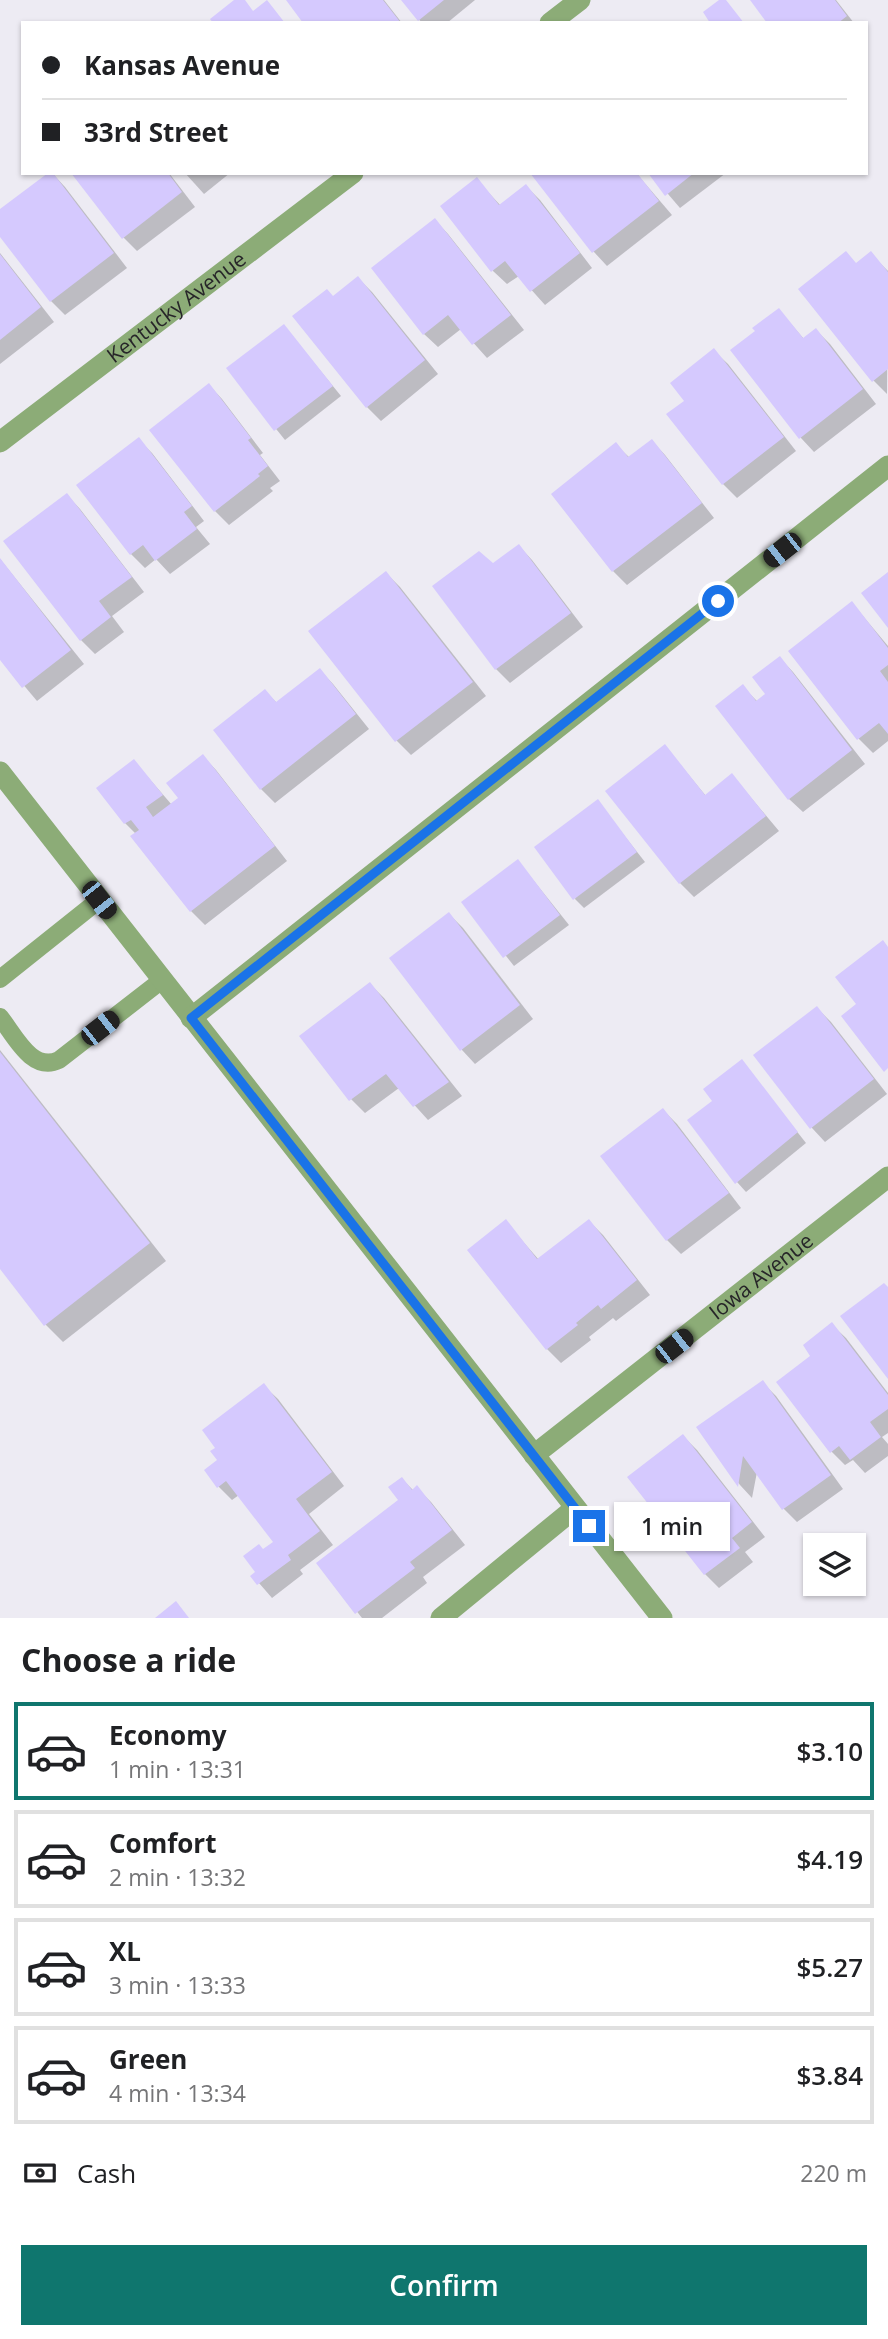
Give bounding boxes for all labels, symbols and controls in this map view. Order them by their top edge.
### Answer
text: Kansas Avenue [84,47,280,83]
text: 33rd Street [84,114,228,150]
street label: Kentucky Avenue [101,245,251,369]
car [759,529,806,571]
route start [702,585,734,617]
car [78,877,121,923]
car [77,1007,124,1049]
street label: Iowa Avenue [703,1226,819,1325]
car [651,1325,698,1367]
callout: 1 min [614,1502,729,1550]
route end [573,1510,605,1542]
text: 1 min [641,1510,703,1542]
map controls [803,1533,866,1596]
button: layers [803,1533,866,1596]
text: Choose a ride [21,1638,236,1681]
text: Economy [109,1717,227,1753]
icon: car [25,1720,88,1783]
text: $3.10 [796,1733,863,1769]
text: 1 min · 13:31 [109,1753,246,1785]
text: Comfort [109,1825,216,1861]
icon: car [25,1828,88,1891]
text: $4.19 [796,1841,863,1877]
text: 2 min · 13:32 [109,1861,246,1893]
text: XL [109,1933,141,1969]
icon: car [25,1936,88,1999]
text: $5.27 [796,1949,863,1985]
text: 3 min · 13:33 [109,1969,246,2001]
text: Green [109,2041,187,2077]
icon: car [25,2044,88,2107]
text: $3.84 [796,2057,863,2093]
text: 4 min · 13:34 [109,2077,246,2109]
icon: cash [21,2154,59,2192]
text: Cash [77,2155,136,2191]
text: 220 m [800,2157,867,2189]
button: Confirm [21,2245,867,2325]

